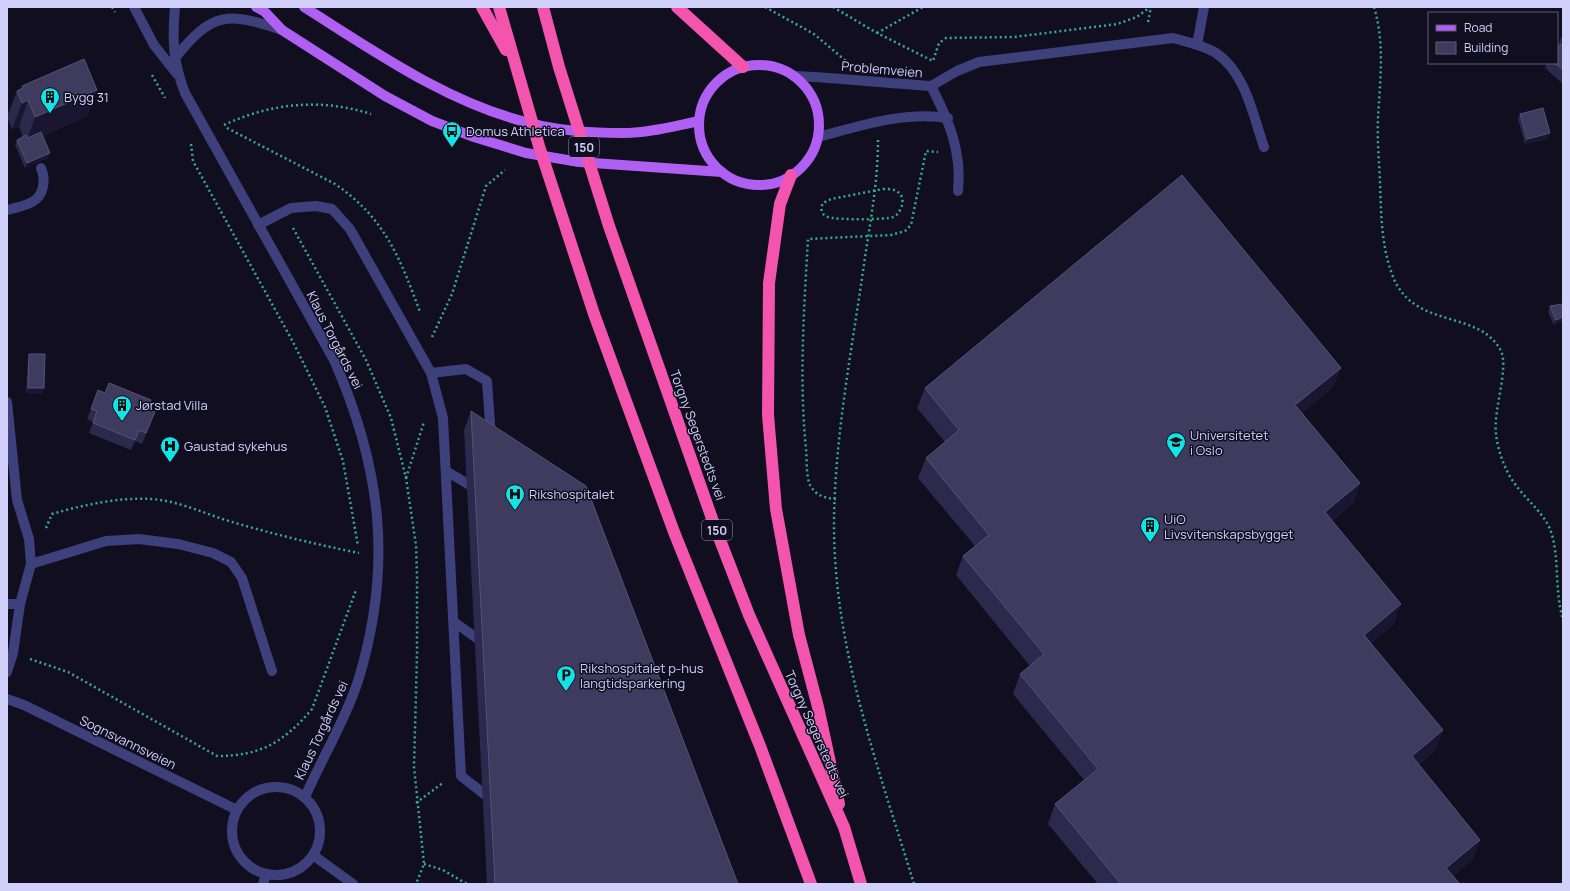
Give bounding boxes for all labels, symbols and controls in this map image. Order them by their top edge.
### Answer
legend [1428,12,1558,64]
text: Road [1464,19,1492,36]
text: Building [1464,39,1508,56]
street label: Problemveien [841,56,923,82]
building icon: Bygg 31 [39,86,61,114]
place label: Bygg 31 [64,88,109,106]
bus stop icon: Domus Athletica [441,120,463,148]
place label: Domus Athletica [466,122,565,140]
road number: 150 [569,137,599,157]
street label: Klaus Torgårds vei [303,288,367,392]
street label: Torgny Segerstedts vei [666,367,730,503]
building icon: Jørstad Villa [111,394,133,422]
place label: Jørstad Villa [136,396,208,414]
place label: Universitetet i Oslo [1190,426,1268,459]
school or university icon: Universitetet i Oslo [1165,431,1187,459]
hospital icon: Gaustad sykehus [159,435,181,463]
place label: Gaustad sykehus [184,437,287,455]
hospital icon: Rikshospitalet [504,483,526,511]
place label: Rikshospitalet [529,485,615,503]
place label: UiO Livsvitenskapsbygget [1164,510,1293,543]
building icon: UiO Livsvitenskapsbygget [1139,515,1161,543]
road number: 150 [702,520,732,540]
place label: Rikshospitalet p-hus langtidsparkering [580,659,704,692]
parking icon: Rikshospitalet p-hus langtidsparkering [555,664,577,692]
street label: Torgny Segerstedts vei [781,668,853,800]
street label: Klaus Torgårds vei [290,677,352,783]
street label: Sognsvannsveien [77,711,179,773]

